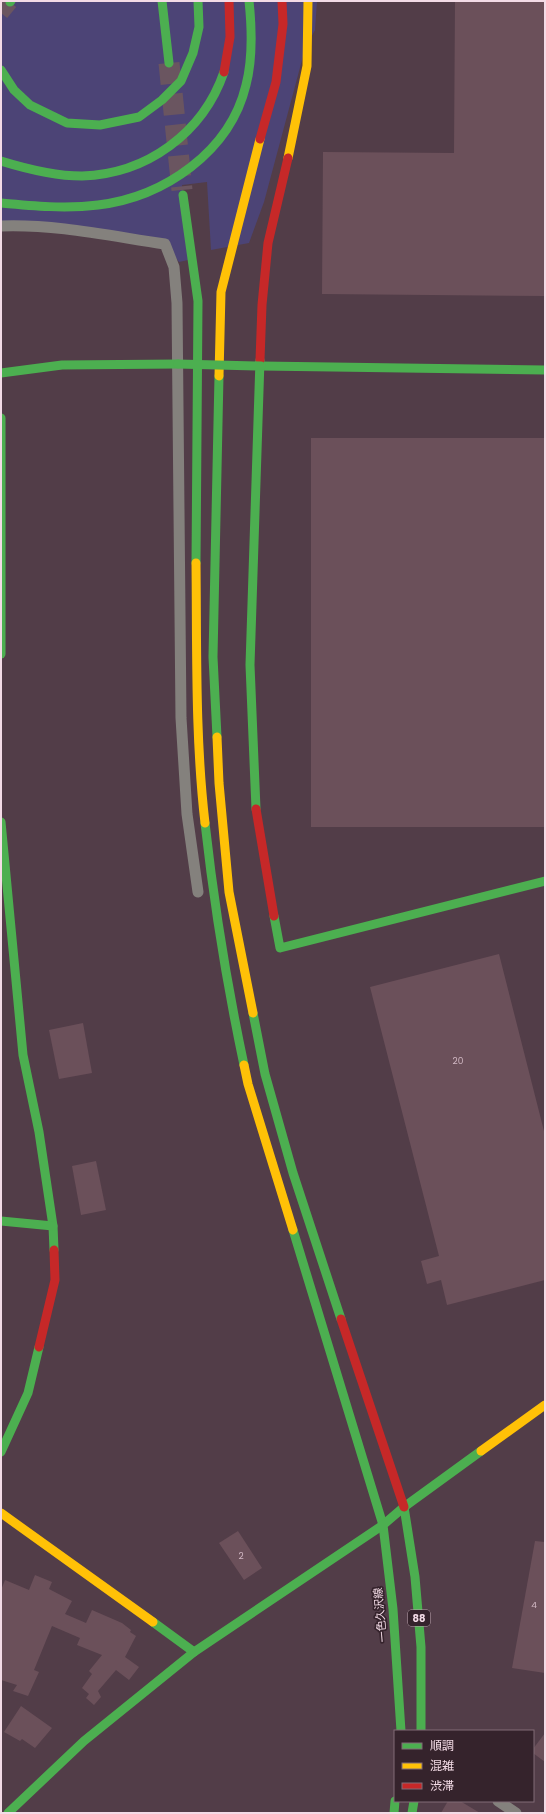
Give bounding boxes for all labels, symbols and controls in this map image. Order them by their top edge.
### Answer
house number: 20 [453,1055,464,1067]
house number: 2 [238,1550,244,1562]
street label: 一色久沢線 [370,1587,390,1643]
house number: 4 [531,1599,537,1611]
road number: 88 [408,1610,430,1626]
legend [394,1730,534,1802]
text: 順調 [430,1737,454,1754]
text: 混雑 [430,1757,454,1774]
text: 渋滞 [430,1777,454,1794]

